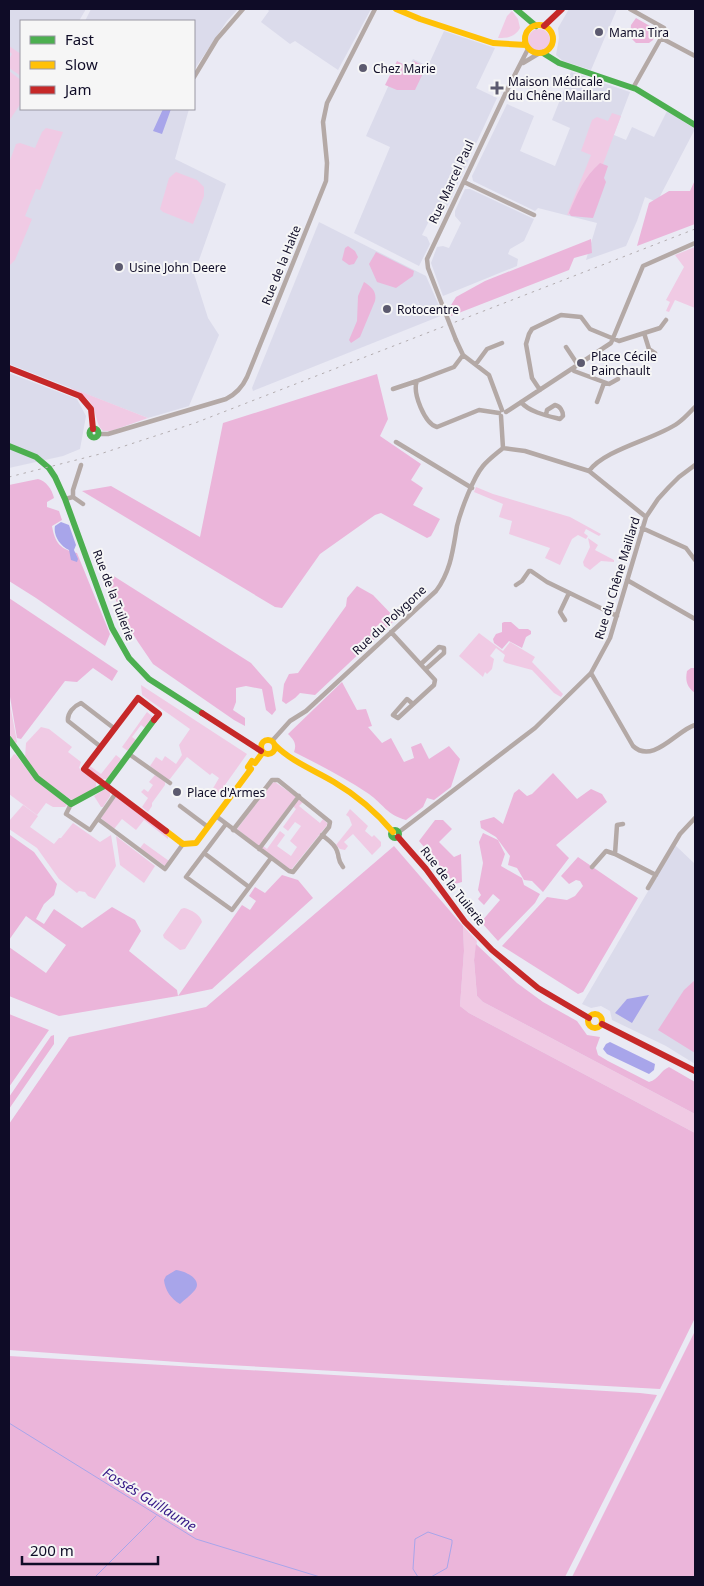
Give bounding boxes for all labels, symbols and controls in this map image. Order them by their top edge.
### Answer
legend [20,20,195,110]
place label: Mama Tira [609,24,669,41]
marker: Mama Tira [593,26,605,38]
text: Fast [65,29,94,49]
text: Slow [65,54,98,74]
place label: Chez Marie [373,60,436,77]
marker: Chez Marie [357,62,369,74]
place label: Maison Médicale du Chêne Maillard [508,73,611,104]
text: Jam [63,79,92,99]
marker: Maison Médicale du Chêne Maillard [490,81,504,95]
street label: Rue Marcel Paul [424,137,478,227]
street label: Rue de la Halte [257,222,305,308]
place label: Usine John Deere [129,259,226,276]
marker: Usine John Deere [113,261,125,273]
place label: Rotocentre [397,301,459,318]
marker: Rotocentre [381,303,393,315]
place label: Place Cécile Painchault [591,348,657,379]
marker: Place Cécile Painchault [575,357,587,369]
street label: Rue du Chêne Maillard [590,515,644,641]
street label: Rue de la Tuilerie [89,547,139,643]
street label: Rue du Polygone [348,581,430,659]
place label: Place d'Armes [187,784,266,801]
marker: Place d'Armes [171,786,183,798]
street label: Rue de la Tuilerie [417,843,489,929]
water label: Fossés Guillaume [100,1463,200,1535]
scale bar [22,1534,159,1566]
text: 200 m [30,1540,74,1560]

